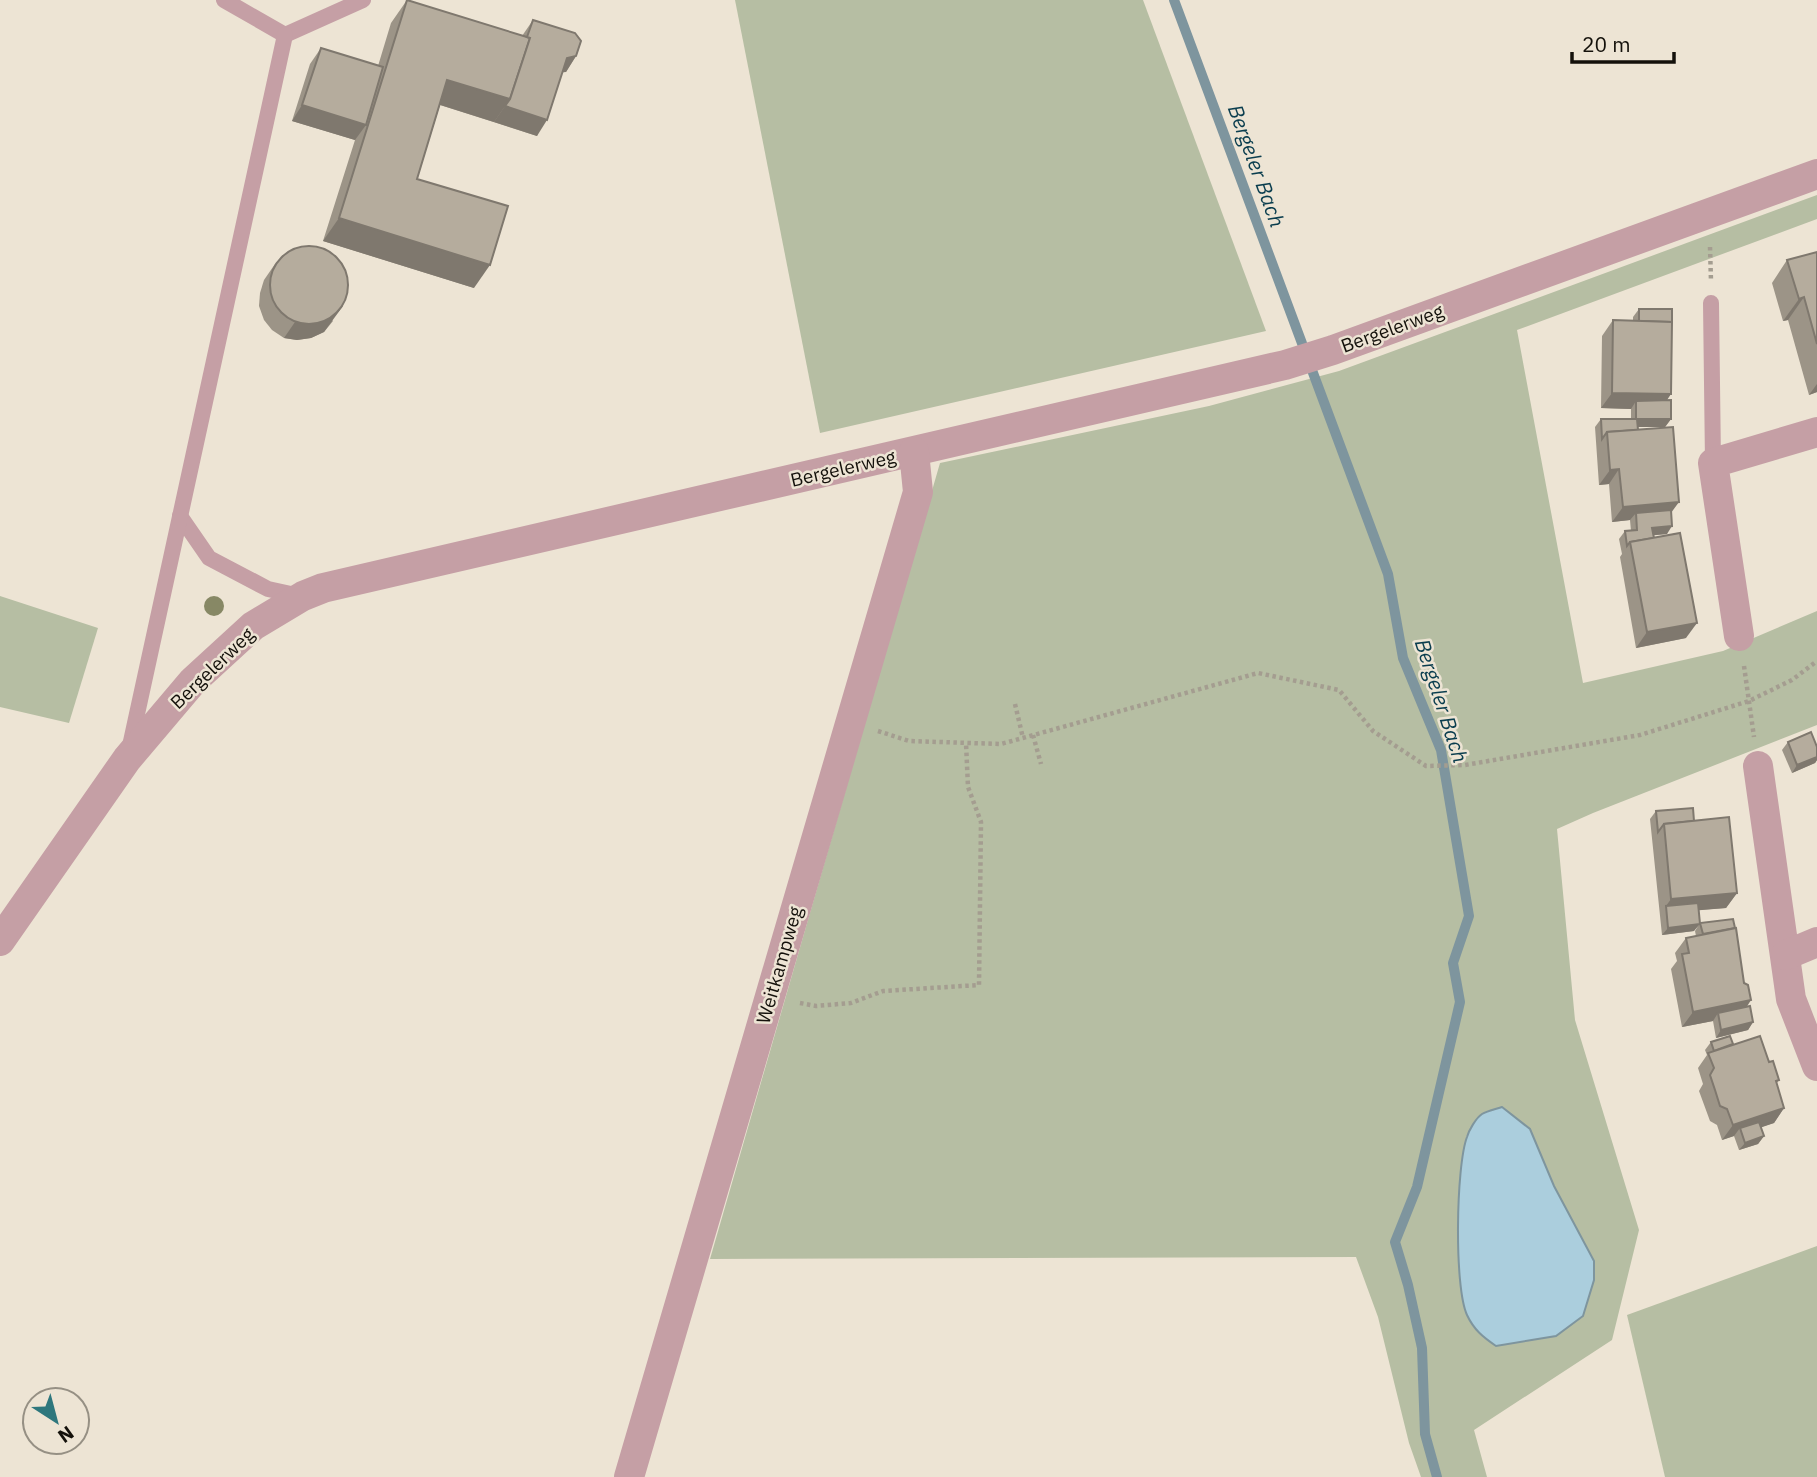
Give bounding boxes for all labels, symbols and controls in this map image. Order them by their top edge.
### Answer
scale bar [1572,21,1674,65]
text: 20 m [1582,30,1631,58]
water label: Bergeler Bach [1222,100,1292,231]
street label: Bergelerweg [1337,298,1447,358]
street label: Bergelerweg [788,444,898,492]
street label: Bergelerweg [165,622,259,714]
water label: Bergeler Bach [1409,635,1475,766]
street label: Weitkampweg [751,904,807,1026]
north arrow [21,1386,91,1456]
text: N [53,1421,79,1449]

